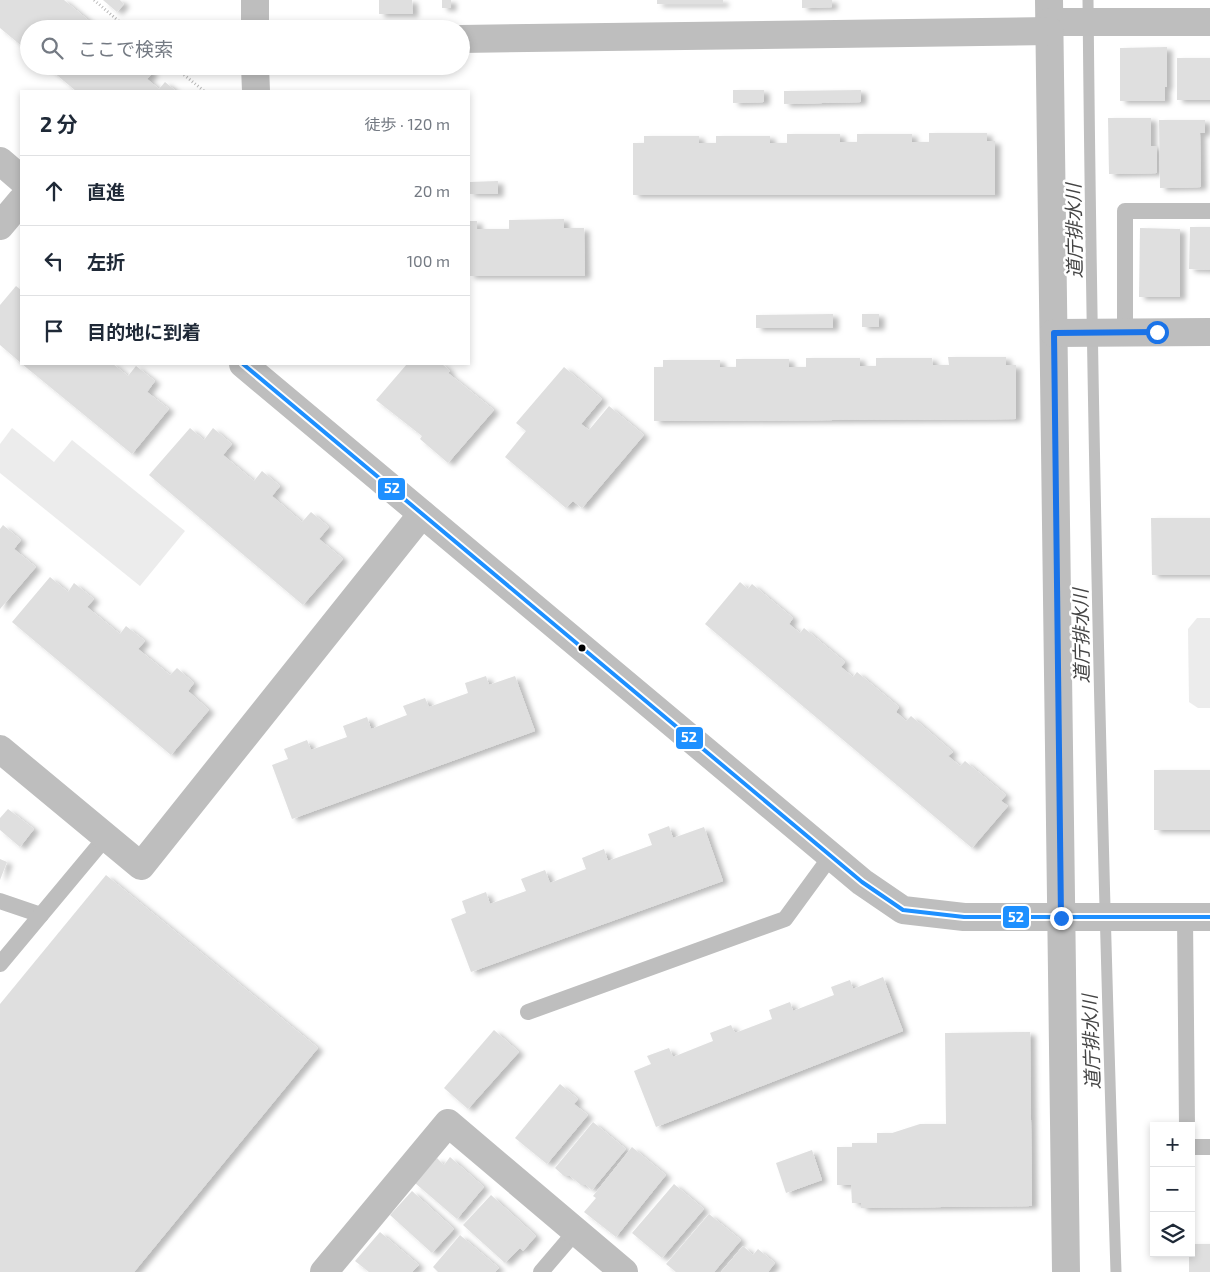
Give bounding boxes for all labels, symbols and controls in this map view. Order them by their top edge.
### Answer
search box [20,20,470,75]
icon: search [38,34,66,62]
text: ここで検索 [78,37,173,60]
text: 2 分 [40,111,78,136]
text: 徒歩 · 120 m [364,114,450,133]
icon: ahead [40,177,68,205]
text: 直進 [87,180,125,203]
text: 20 m [414,181,450,200]
water label: 道庁排水川 [1061,181,1086,279]
icon: left [40,247,68,275]
text: 左折 [87,250,125,273]
text: 100 m [407,251,450,270]
icon: arrive [40,317,68,345]
text: 目的地に到着 [87,320,201,343]
route start [1146,321,1169,344]
line badge: 52 [377,477,406,501]
text: 52 [384,479,400,496]
water label: 道庁排水川 [1068,586,1093,684]
unlabelled marker [577,643,587,653]
line badge: 52 [675,726,704,750]
text: 52 [681,728,697,745]
line badge: 52 [1002,905,1030,929]
route end [1050,907,1073,930]
text: 52 [1008,908,1024,925]
water label: 道庁排水川 [1077,992,1104,1090]
map controls [1150,1122,1195,1257]
button: + [1150,1122,1195,1167]
button: − [1150,1167,1195,1212]
button: layers [1150,1212,1195,1257]

